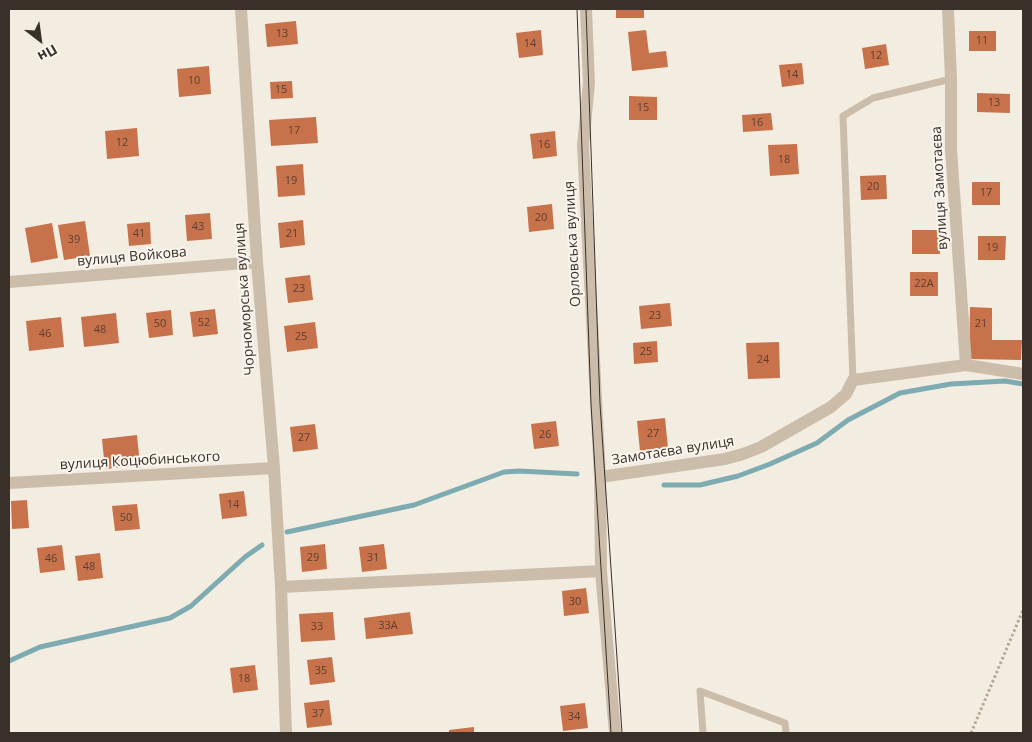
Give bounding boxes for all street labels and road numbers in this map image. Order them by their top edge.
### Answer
street label: вулиця Замотаєва [928,126,952,250]
street label: Орловська вулиця [561,181,585,307]
street label: Чорноморська вулиця [231,222,259,376]
street label: вулиця Войкова [76,244,188,270]
street label: Замотаєва вулиця [611,433,735,469]
street label: вулиця Коцюбинського [59,448,221,474]

